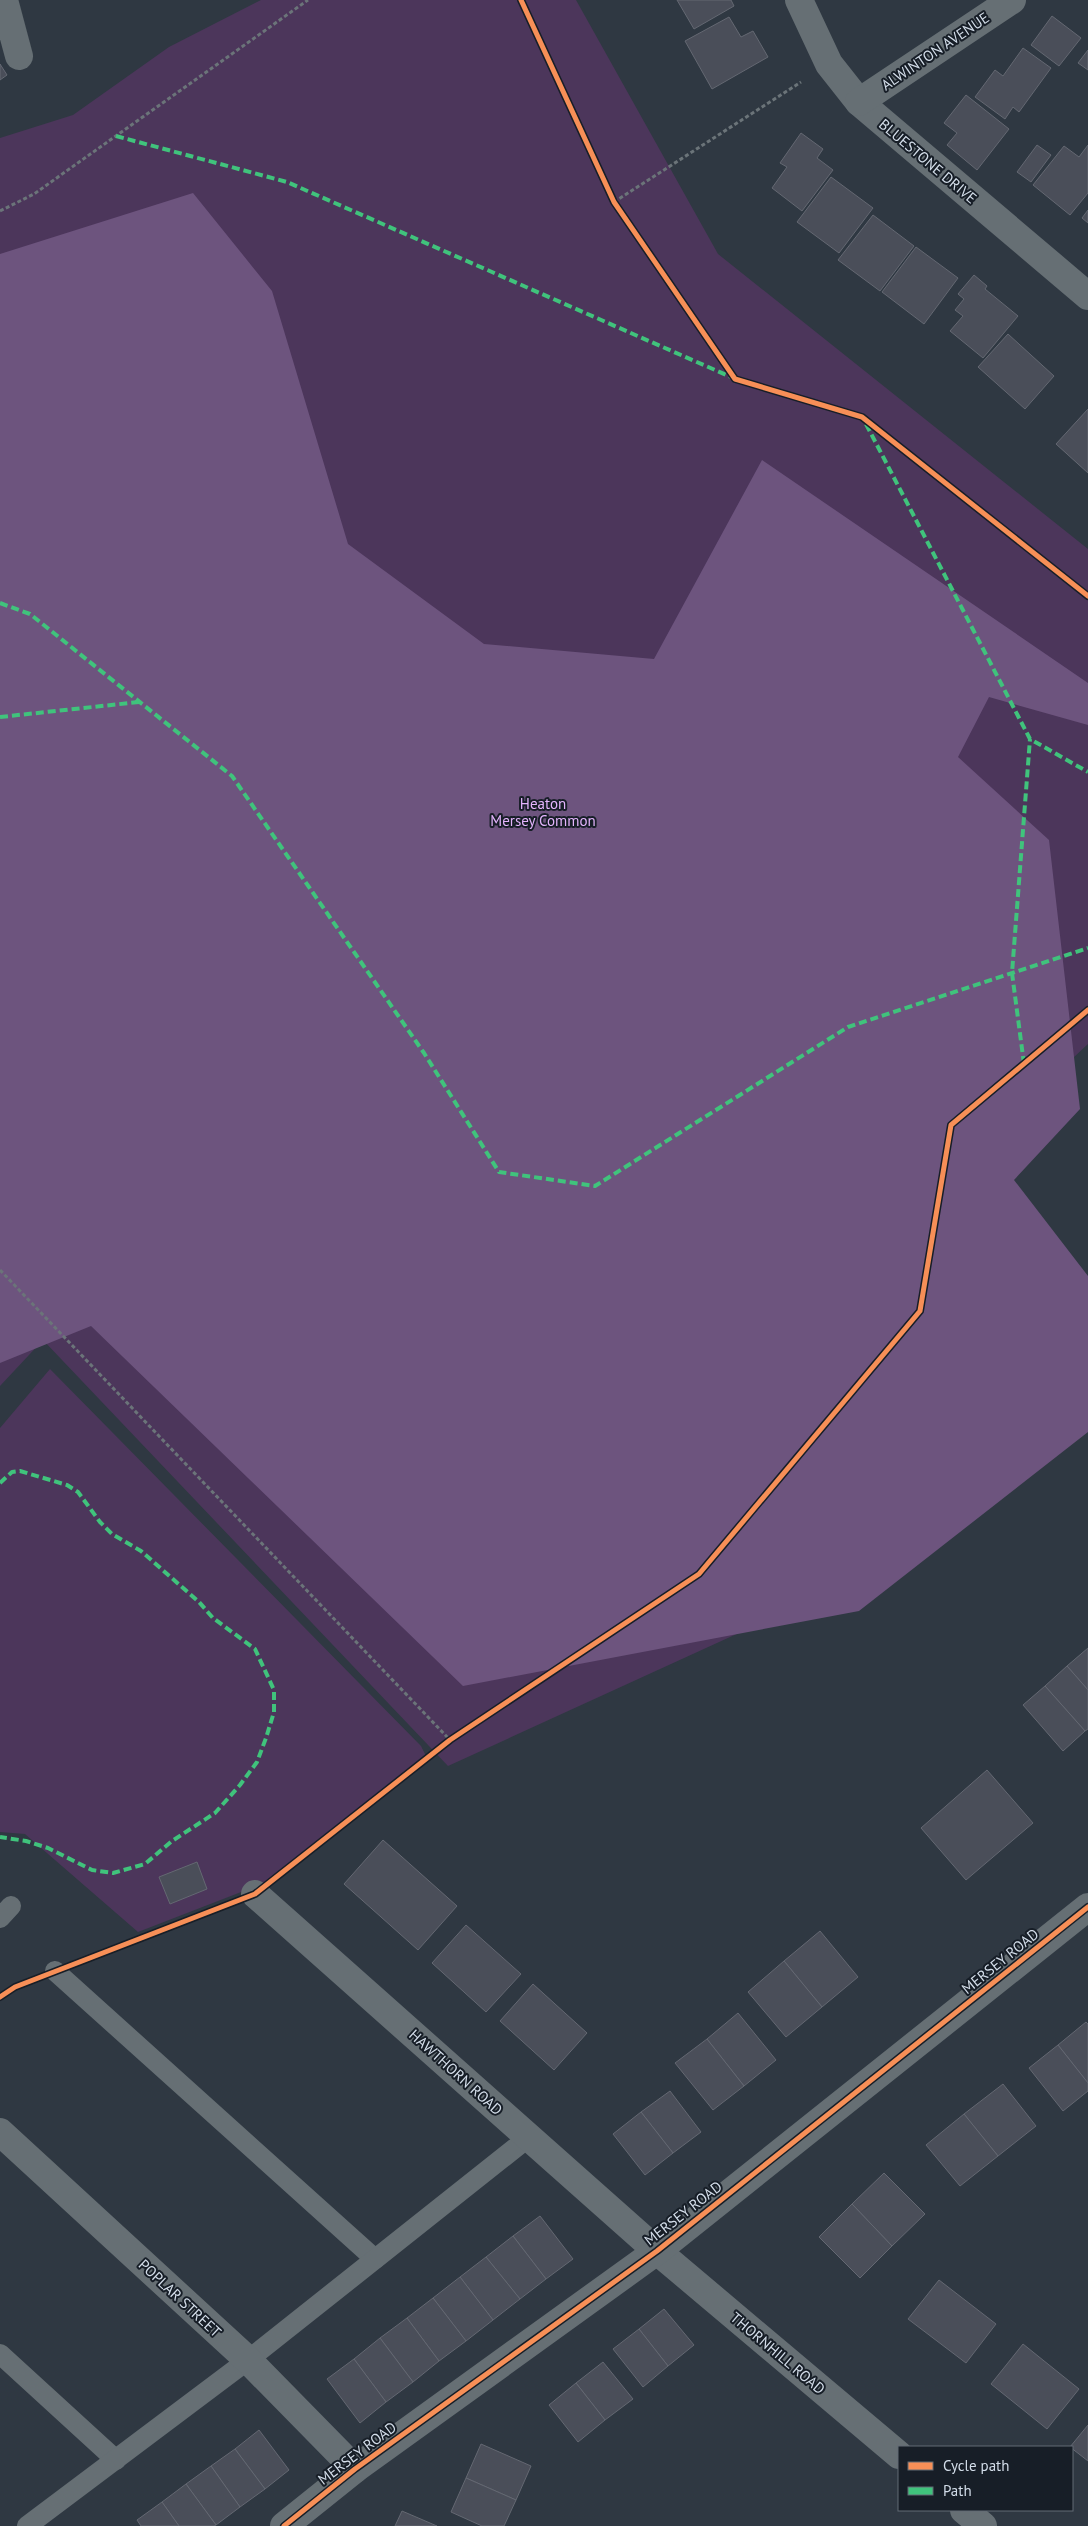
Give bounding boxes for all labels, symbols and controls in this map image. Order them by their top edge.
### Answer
street label: ALWINTON AVENUE [877,8,993,94]
street label: BLUESTONE DRIVE [875,115,981,207]
park label: Heaton Mersey Common [490,794,596,830]
street label: MERSEY ROAD [958,1924,1042,1998]
street label: HAWTHORN ROAD [405,2025,507,2119]
street label: MERSEY ROAD [640,2177,726,2249]
street label: POPLAR STREET [135,2255,226,2342]
street label: THORNHILL ROAD [727,2308,829,2398]
street label: MERSEY ROAD [314,2417,400,2489]
legend [898,2446,1073,2511]
text: Cycle path [943,2456,1009,2475]
text: Path [943,2481,972,2500]

